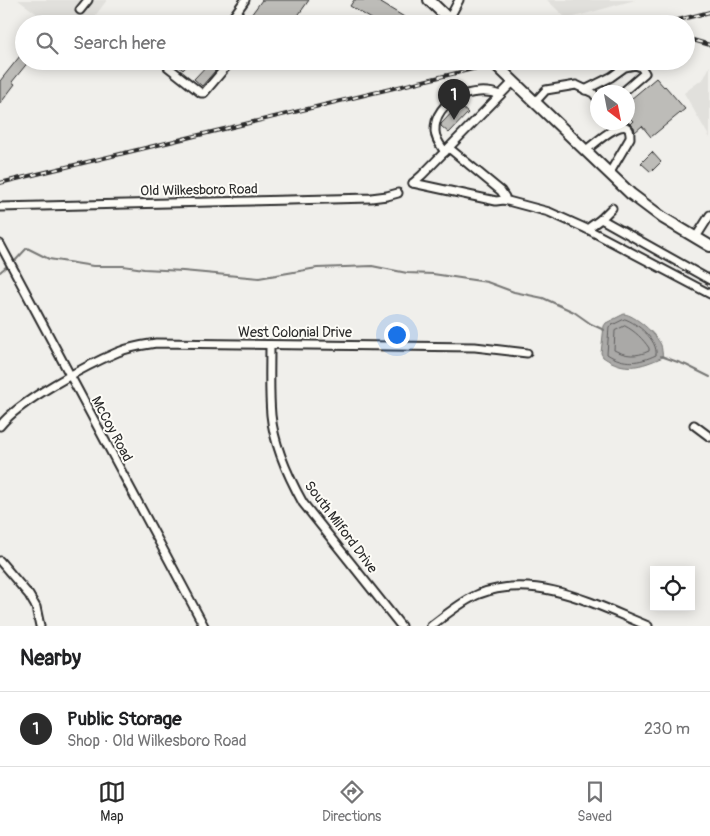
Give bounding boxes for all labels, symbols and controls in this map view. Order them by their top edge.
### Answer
search box [15,15,695,70]
icon: search [33,29,61,57]
text: Search here [73,31,166,55]
pin: 1 [438,79,470,120]
north arrow [590,85,635,130]
street label: Old Wilkesboro Road [140,180,258,200]
your location [384,322,410,348]
street label: West Colonial Drive [238,324,352,341]
street label: McCoy Road [88,394,136,465]
street label: South Milford Drive [301,478,381,576]
map controls [650,566,695,611]
button: locate [650,566,695,611]
text: Nearby [20,645,81,672]
text: Public Storage [67,707,182,731]
text: 1 [33,719,39,739]
text: 230 m [644,719,690,739]
text: Shop · Old Wilkesboro Road [67,731,247,751]
tab: Map [98,778,126,825]
tab: Directions [322,778,381,825]
tab: Saved [577,778,612,825]

